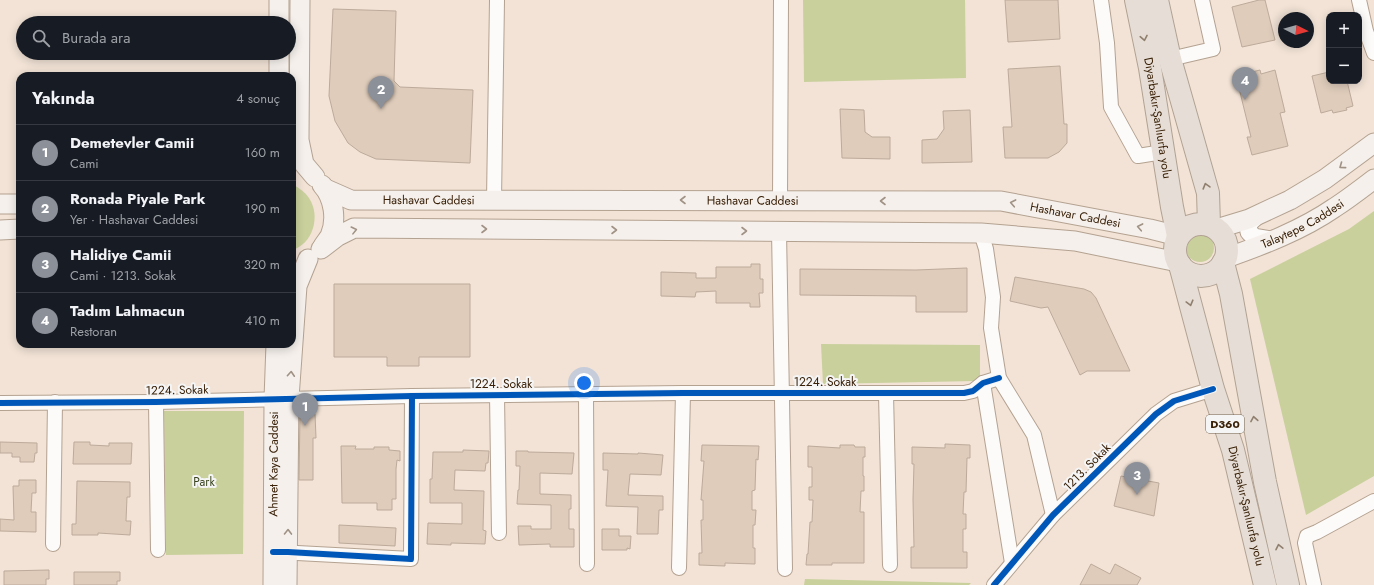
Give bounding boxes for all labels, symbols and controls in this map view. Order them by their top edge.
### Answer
north arrow [1278,12,1314,48]
map controls [1326,12,1362,84]
button: + [1326,12,1362,48]
search box [16,16,296,60]
icon: search [30,27,52,49]
text: Burada ara [62,27,130,49]
one-way arrow [1139,35,1147,41]
button: − [1326,48,1362,84]
street label: Diyarbakır-Şanlıurfa yolu [1139,56,1176,180]
pin: 4 [1232,67,1258,100]
pin: 2 [368,76,394,109]
text: Yakında [32,86,95,110]
text: 4 sonuç [236,89,280,108]
text: Demetevler Camii [70,132,194,154]
text: 1 [42,143,48,162]
text: 160 m [245,143,280,162]
text: Cami [70,154,99,173]
one-way arrow [1340,162,1347,169]
one-way arrow [1202,183,1211,190]
text: Ronada Piyale Park [70,188,205,210]
street label: Hashavar Caddesi [383,191,475,209]
street label: Hashavar Caddesi [707,192,799,210]
street label: Talaytepe Caddesi [1259,195,1348,253]
one-way arrow [680,196,686,204]
one-way arrow [880,197,886,205]
street label: Hashavar Caddesi [1029,198,1122,232]
text: 2 [41,199,49,218]
text: 190 m [245,199,280,218]
one-way arrow [1010,200,1016,208]
text: Yer · Hashavar Caddesi [70,210,198,229]
one-way arrow [1137,224,1144,232]
one-way arrow [481,225,487,233]
one-way arrow [351,226,357,234]
one-way arrow [611,226,617,234]
one-way arrow [741,227,747,235]
text: Halidiye Camii [70,244,171,266]
text: 3 [41,255,49,274]
text: 320 m [244,255,280,274]
text: Cami · 1213. Sokak [70,266,176,285]
one-way arrow [1185,299,1194,306]
text: Tadım Lahmacun [70,300,185,322]
text: 4 [40,311,50,330]
text: 410 m [245,311,280,330]
text: Restoran [70,322,117,341]
one-way arrow [286,371,295,377]
your location [574,373,594,393]
street label: 1224. Sokak [794,373,857,391]
street label: 1224. Sokak [470,375,533,393]
street label: 1224. Sokak [145,380,209,400]
pin: 1 [292,393,318,426]
street label: Ahmet Kaya Caddesi [264,411,283,517]
road number: D360 [1206,415,1244,433]
one-way arrow [1250,416,1259,423]
street label: 1213. Sokak [1059,439,1115,495]
street label: Diyarbakır-Şanlıurfa yolu [1223,444,1269,568]
pin: 3 [1124,462,1150,495]
park label: Park [193,473,215,491]
one-way arrow [284,529,292,535]
one-way arrow [1276,544,1284,550]

